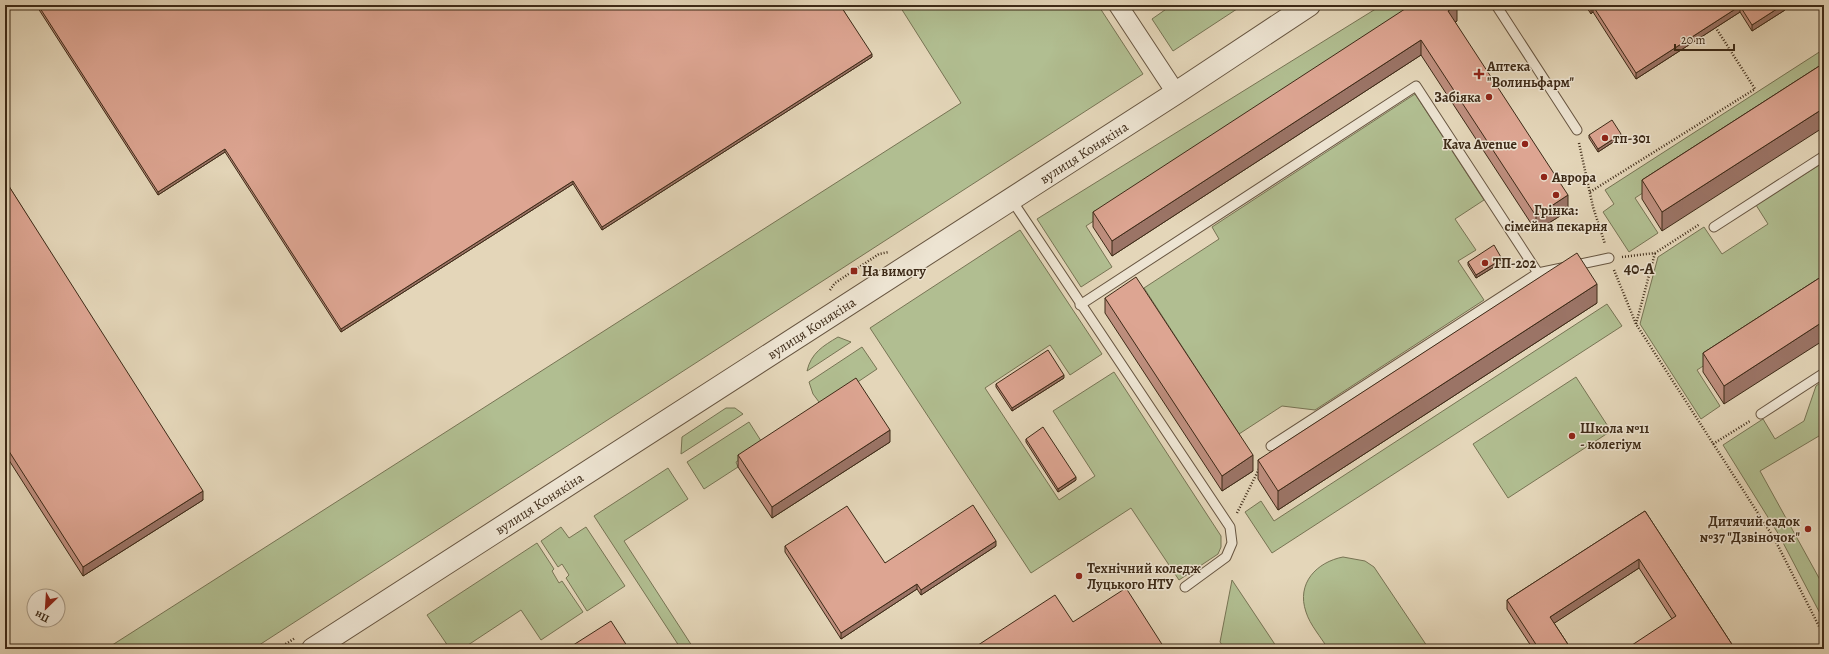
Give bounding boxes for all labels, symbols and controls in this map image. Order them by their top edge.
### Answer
scale bar [1675,26,1734,52]
text: 20 m [1681,32,1705,48]
place label: Аптека "Волиньфарм" [1486,57,1574,92]
marker: Аптека "Волиньфарм" [1474,69,1484,79]
place label: Забіяка [1434,88,1481,107]
marker: Забіяка [1484,92,1494,102]
street label: вулиця Конякіна [1036,117,1133,188]
place label: тп-301 [1613,129,1651,148]
marker: тп-301 [1600,133,1610,143]
place label: Kava Avenue [1443,135,1518,154]
marker: Kava Avenue [1520,139,1530,149]
place label: Аврора [1551,168,1596,187]
marker: Аврора [1539,172,1549,182]
marker: Грінка: сімейна пекарня [1551,190,1561,200]
place label: Грінка: сімейна пекарня [1504,201,1608,236]
place label: ТП-202 [1493,254,1536,273]
marker: ТП-202 [1480,258,1490,268]
district label: 40-А [1624,258,1655,280]
place label: На вимогу [862,262,926,281]
marker: На вимогу [849,266,859,276]
street label: вулиця Конякіна [764,292,860,364]
place label: Школа №11 - колегіум [1580,419,1649,454]
marker: Школа №11 - колегіум [1567,431,1577,441]
street label: вулиця Конякіна [491,468,588,539]
place label: Дитячий садок №37 "Дзвіночок" [1699,512,1801,547]
marker: Дитячий садок №37 "Дзвіночок" [1803,524,1813,534]
place label: Технічний коледж Луцького НТУ [1087,559,1201,594]
marker: Технічний коледж Луцького НТУ [1074,571,1084,581]
north arrow [26,588,66,628]
text: Пн [32,607,52,626]

